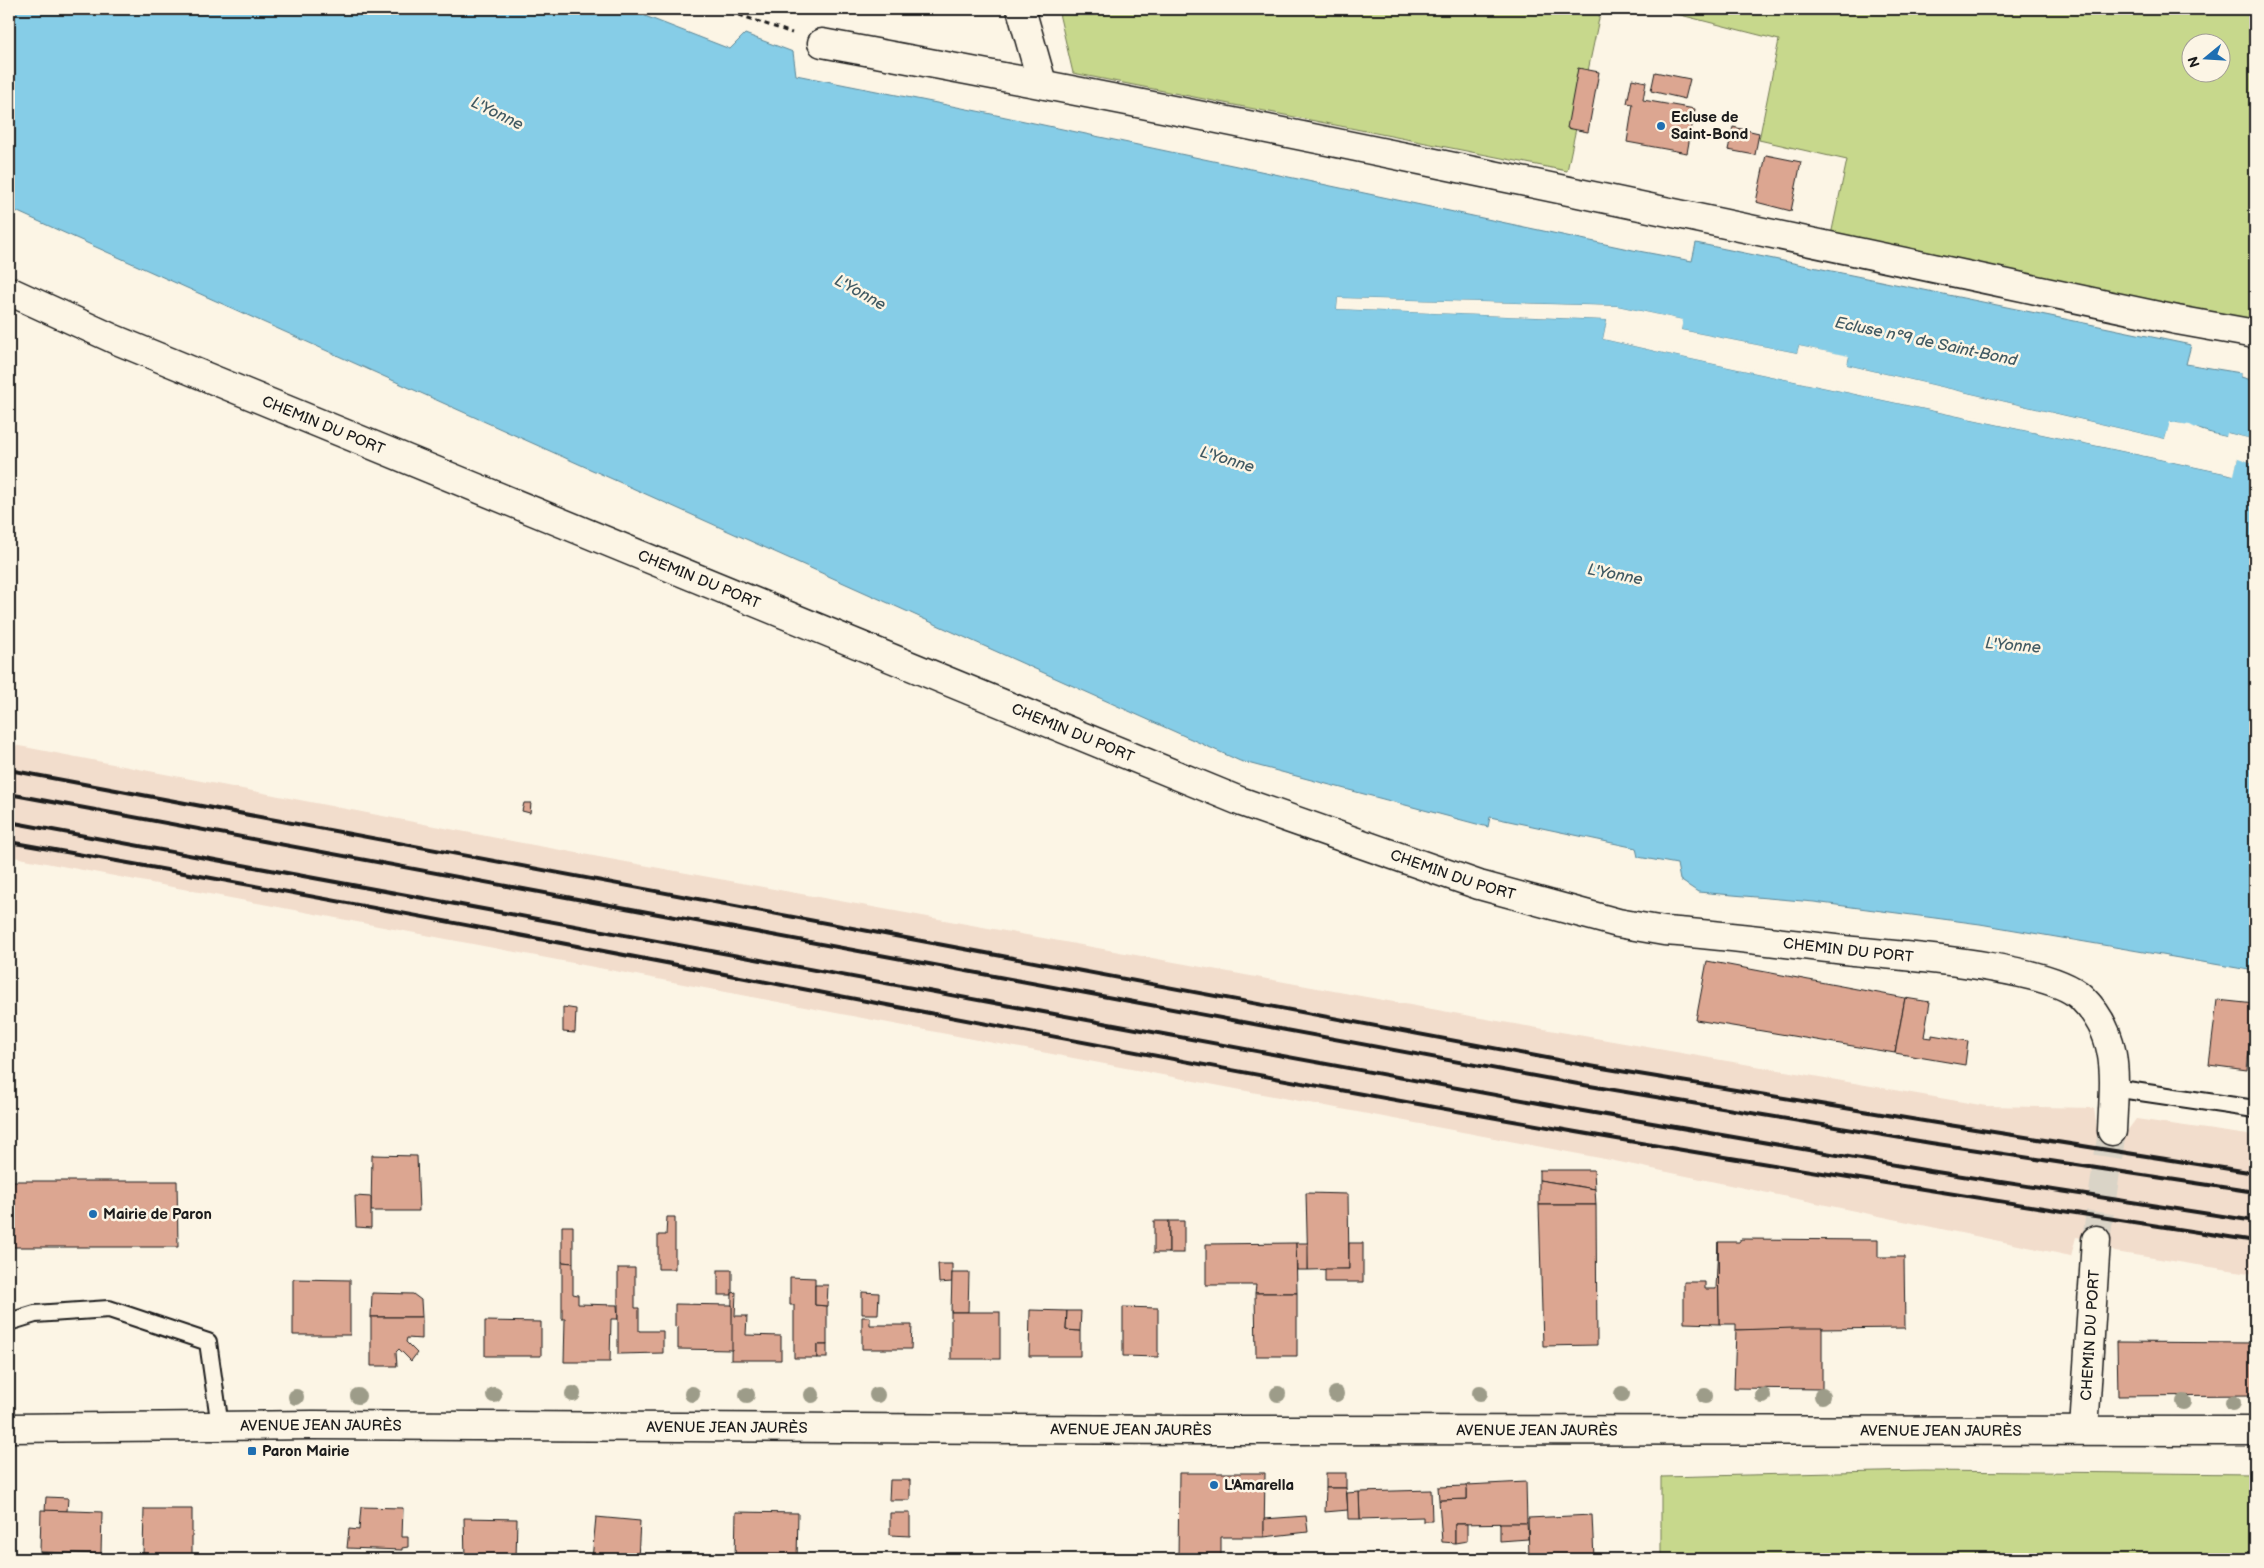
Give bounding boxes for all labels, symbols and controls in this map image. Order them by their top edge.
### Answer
north arrow [2182,32,2232,82]
text: N [2184,54,2204,69]
water label: L'Yonne [468,93,526,135]
place label: Ecluse de Saint-Bond [1671,108,1748,144]
marker: Ecluse de Saint-Bond [1655,120,1667,132]
water label: L'Yonne [831,271,889,315]
water label: Ecluse n°9 de Saint-Bond [1833,313,2020,371]
street label: CHEMIN DU PORT [259,391,388,459]
water label: L'Yonne [1198,443,1256,477]
street label: CHEMIN DU PORT [635,546,763,613]
water label: L'Yonne [1586,560,1644,590]
water label: L'Yonne [1984,634,2042,658]
street label: CHEMIN DU PORT [1009,699,1137,766]
street label: CHEMIN DU PORT [1388,845,1518,904]
street label: CHEMIN DU PORT [1782,933,1914,966]
place label: Mairie de Paron [103,1205,212,1224]
marker: Mairie de Paron [87,1208,99,1220]
street label: CHEMIN DU PORT [2076,1269,2104,1401]
street label: AVENUE JEAN JAURÈS [240,1415,402,1435]
street label: AVENUE JEAN JAURÈS [646,1417,808,1437]
street label: AVENUE JEAN JAURÈS [1050,1420,1212,1440]
street label: AVENUE JEAN JAURÈS [1456,1421,1618,1440]
street label: AVENUE JEAN JAURÈS [1860,1421,2022,1440]
place label: Paron Mairie [262,1442,350,1461]
marker: Paron Mairie [246,1445,258,1457]
place label: L'Amarella [1224,1476,1294,1495]
marker: L'Amarella [1208,1479,1220,1491]

